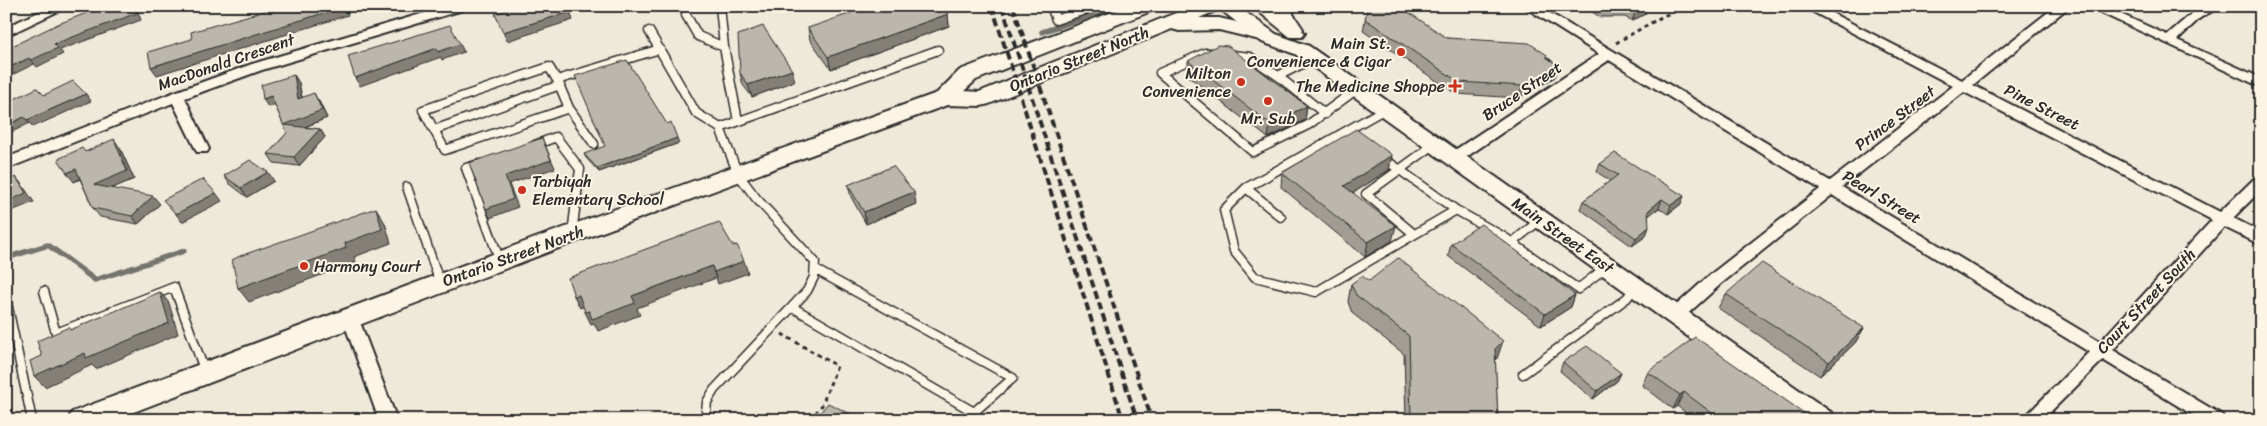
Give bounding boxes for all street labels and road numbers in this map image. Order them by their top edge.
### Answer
street label: Ontario Street North [1005,18,1153,100]
street label: MacDonald Crescent [154,25,299,99]
street label: Bruce Street [1476,53,1568,129]
street label: Pine Street [1999,76,2085,138]
street label: Prince Street [1848,77,1942,158]
street label: Pearl Street [1837,162,1927,232]
street label: Main Street East [1506,189,1621,282]
street label: Ontario Street North [438,217,588,295]
street label: Court Street South [2089,241,2203,361]

